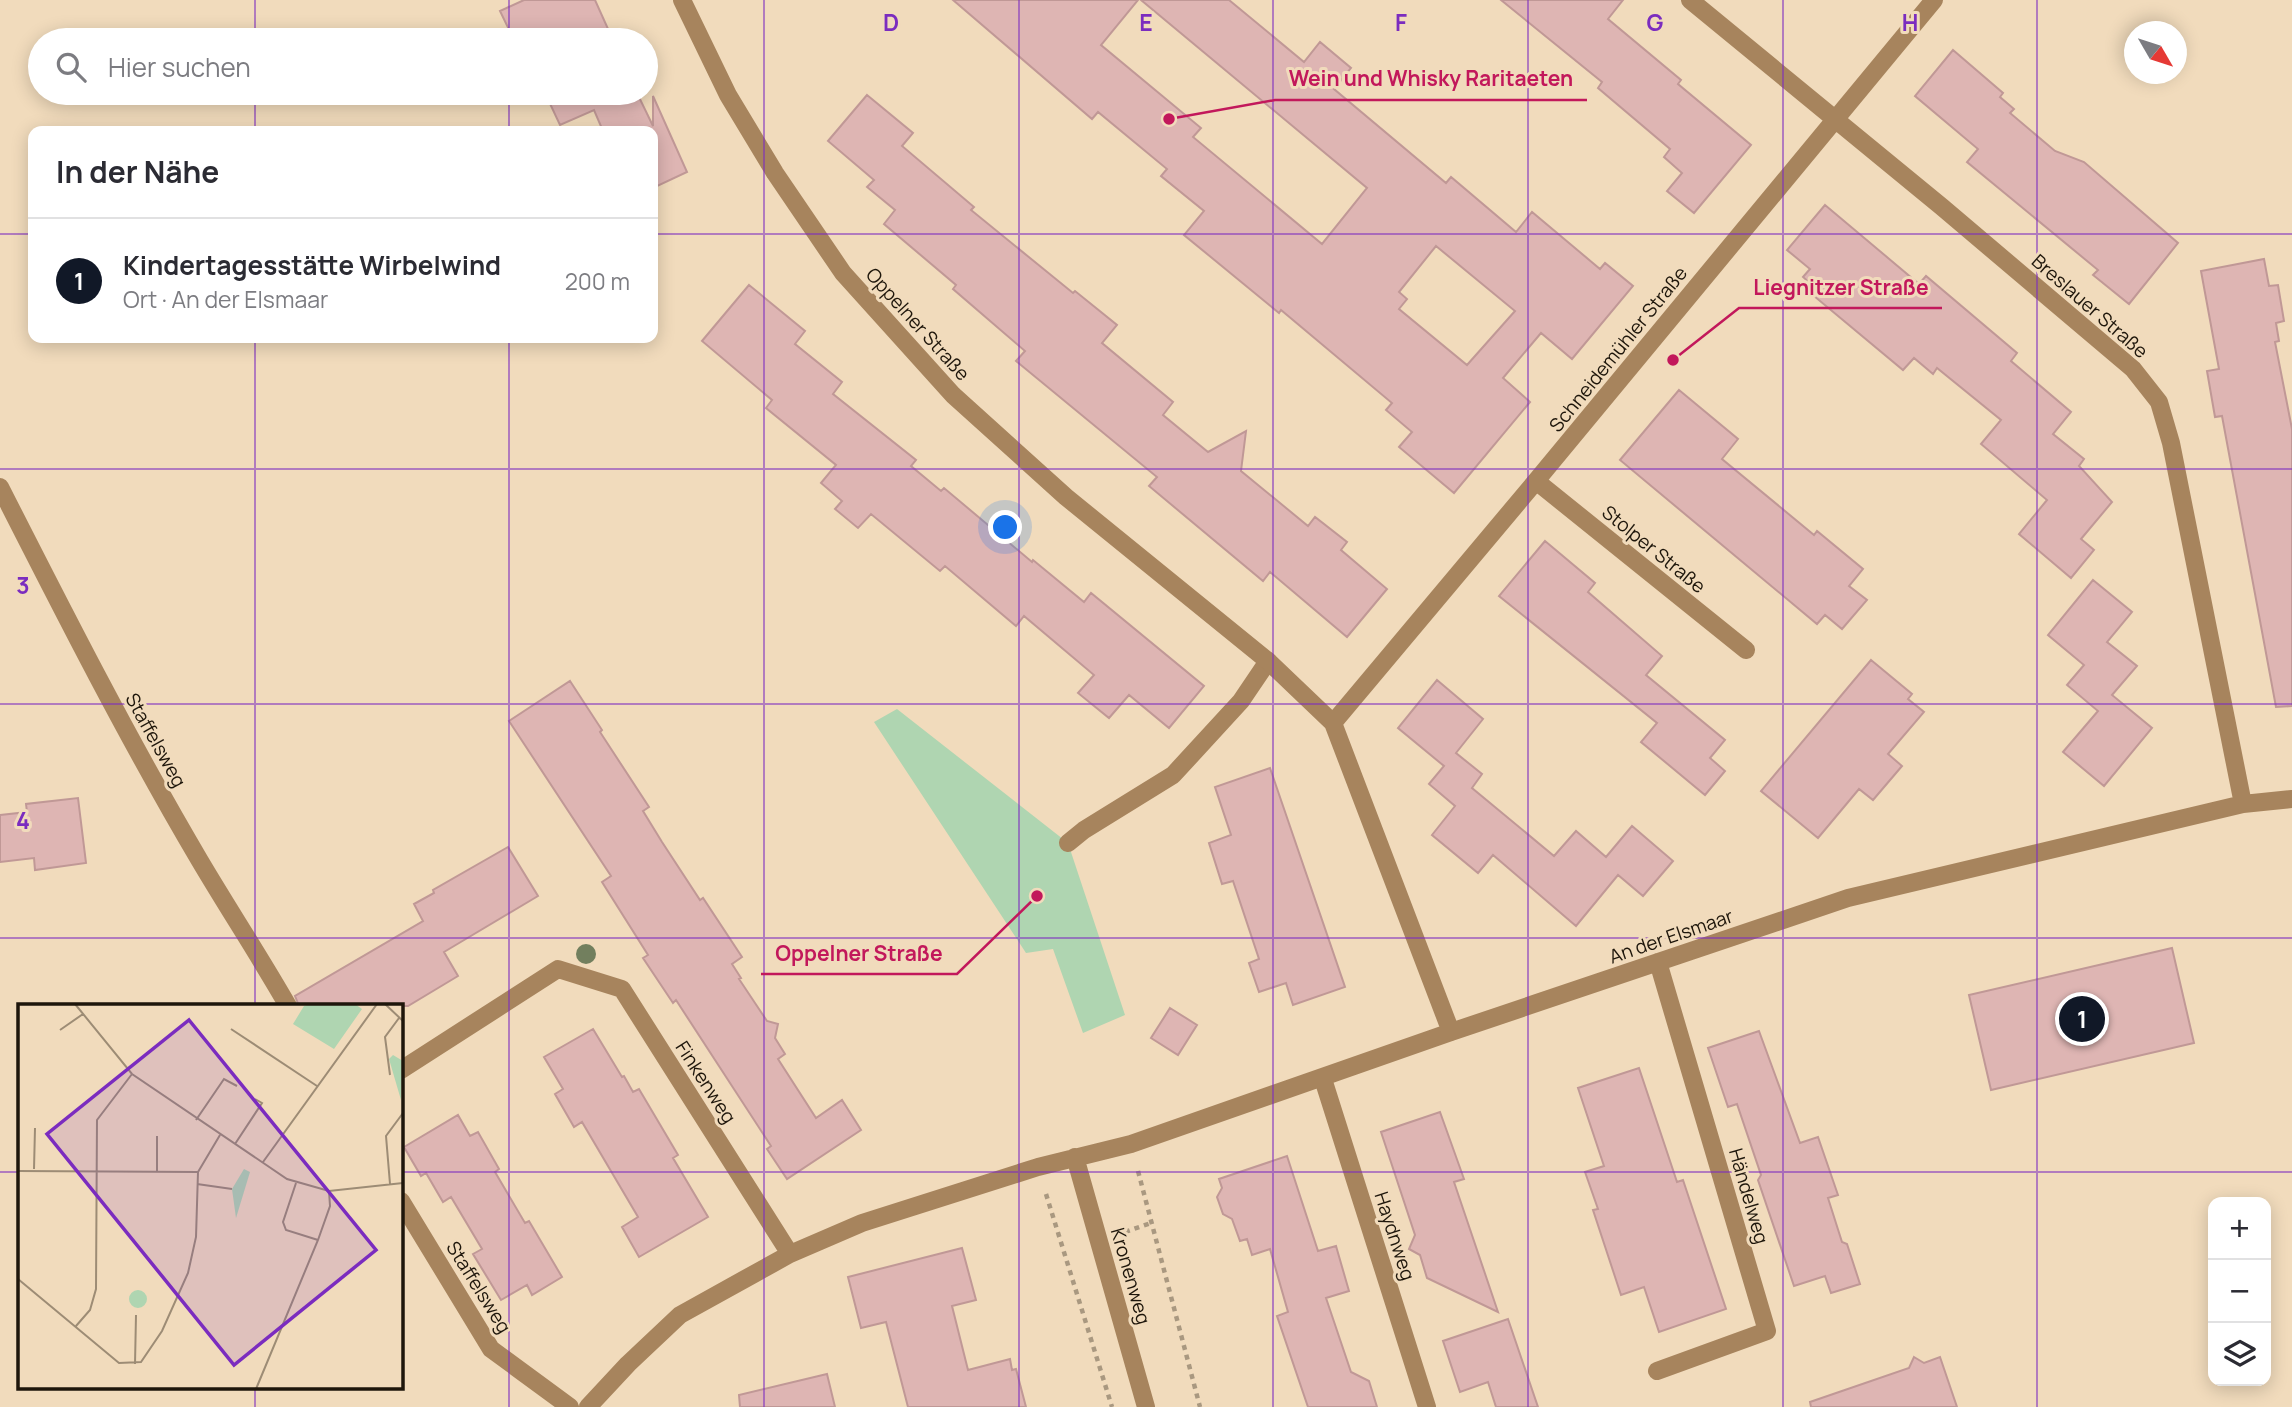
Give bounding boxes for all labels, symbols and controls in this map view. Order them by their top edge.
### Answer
text: D [883,6,899,38]
text: E [1139,6,1153,38]
text: F [1395,6,1407,38]
text: G [1647,6,1664,38]
text: H [1902,6,1918,38]
north arrow [2124,21,2187,84]
search box [28,28,658,105]
icon: search [52,48,90,86]
text: Hier suchen [108,49,251,85]
callout: Wein und Whisky Raritaeten [1275,58,1587,100]
text: Wein und Whisky Raritaeten [1289,64,1573,92]
text: In der Nähe [56,151,219,192]
text: Kindertagesstätte Wirbelwind [123,247,501,283]
street label: Breslauer Straße [2026,248,2154,364]
street label: Schneidemühler Straße [1543,261,1693,437]
street label: Oppelner Straße [860,262,976,386]
text: 1 [74,265,84,297]
text: 200 m [565,265,630,297]
callout: Liegnitzer Straße [1739,266,1942,308]
text: Liegnitzer Straße [1753,273,1929,301]
text: Ort · An der Elsmaar [123,283,328,315]
street label: Stolper Straße [1597,499,1711,599]
your location [988,510,1022,544]
text: 3 [16,569,30,601]
street label: Staffelsweg [119,688,193,792]
text: 4 [16,804,30,836]
street label: An der Elsmaar [1606,903,1737,969]
callout: Oppelner Straße [761,932,957,974]
text: Oppelner Straße [775,939,943,967]
pin: 1 [2059,993,2105,1045]
inset map [18,1004,402,1390]
street label: Finkenweg [670,1036,742,1128]
street label: Händelweg [1723,1145,1775,1247]
street label: Haydnweg [1368,1188,1422,1284]
map controls [2208,1197,2271,1386]
button: + [2208,1197,2271,1260]
street label: Kronenweg [1105,1225,1157,1327]
street label: Staffelsweg [440,1236,518,1338]
button: − [2208,1260,2271,1323]
button: layers [2208,1323,2271,1386]

